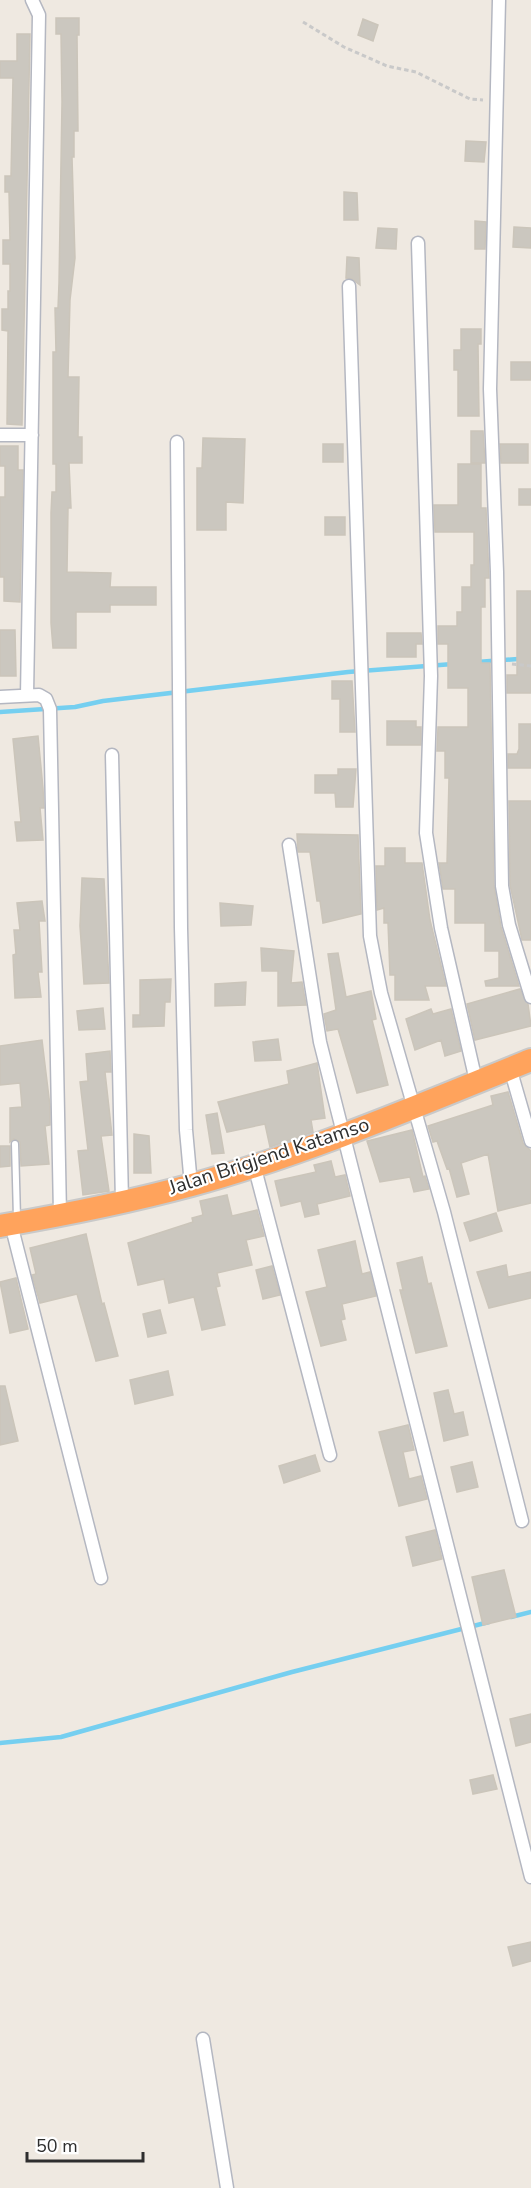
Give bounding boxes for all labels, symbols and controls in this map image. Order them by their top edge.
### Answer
street label: Jalan Brigjend Katamso [164,1111,373,1201]
scale bar [27,2125,142,2163]
text: 50 m [36,2134,78,2158]

